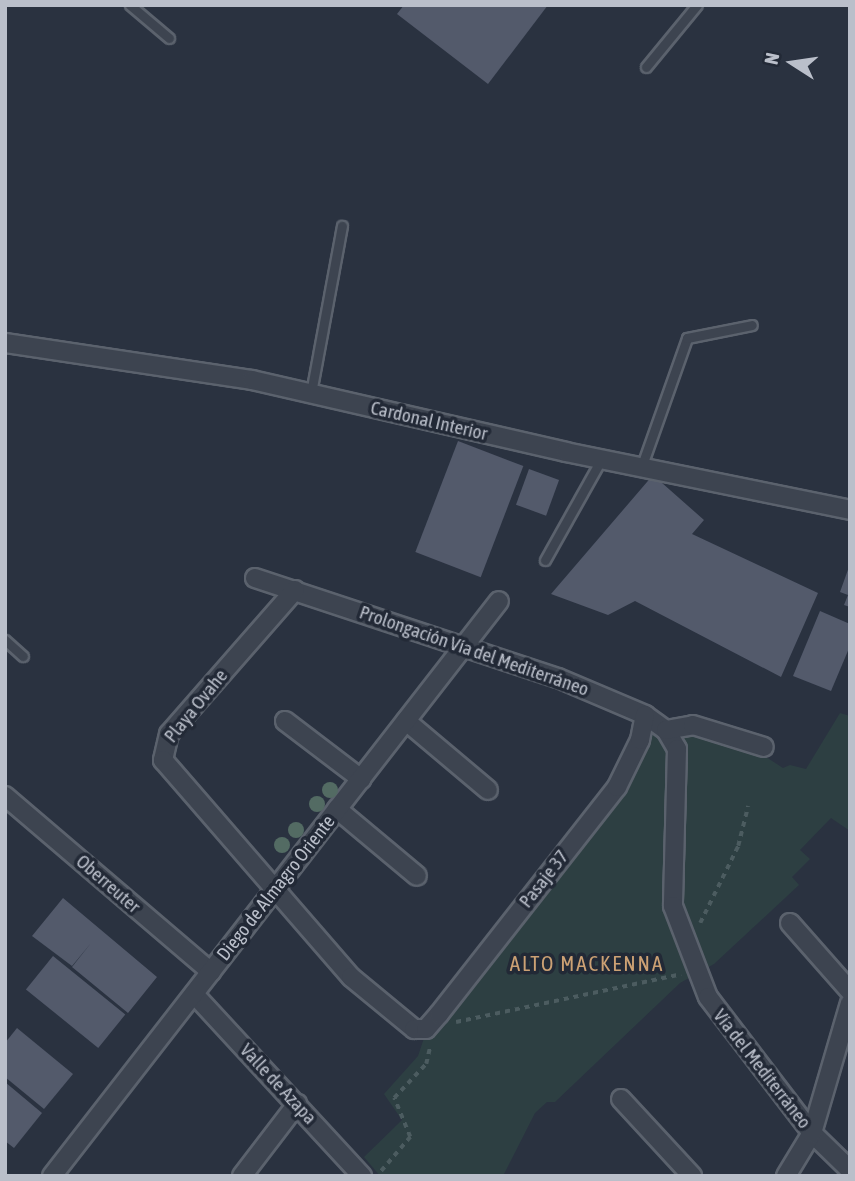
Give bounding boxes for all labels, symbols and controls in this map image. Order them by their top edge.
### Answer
north arrow [757,28,827,98]
text: N [760,51,783,66]
street label: Cardonal Interior [368,396,490,446]
street label: Prolongación Vía del Mediterráneo [356,601,592,701]
street label: Playa Ovahe [160,665,232,747]
street label: Diego de Almagro Oriente [212,811,340,965]
street label: Pasaje 37 [514,846,574,912]
street label: Oberreuter [71,850,145,918]
district label: ALTO MACKENNA [511,950,663,976]
street label: Vía del Mediterráneo [708,1005,816,1133]
street label: Valle de Azapa [235,1039,321,1129]

